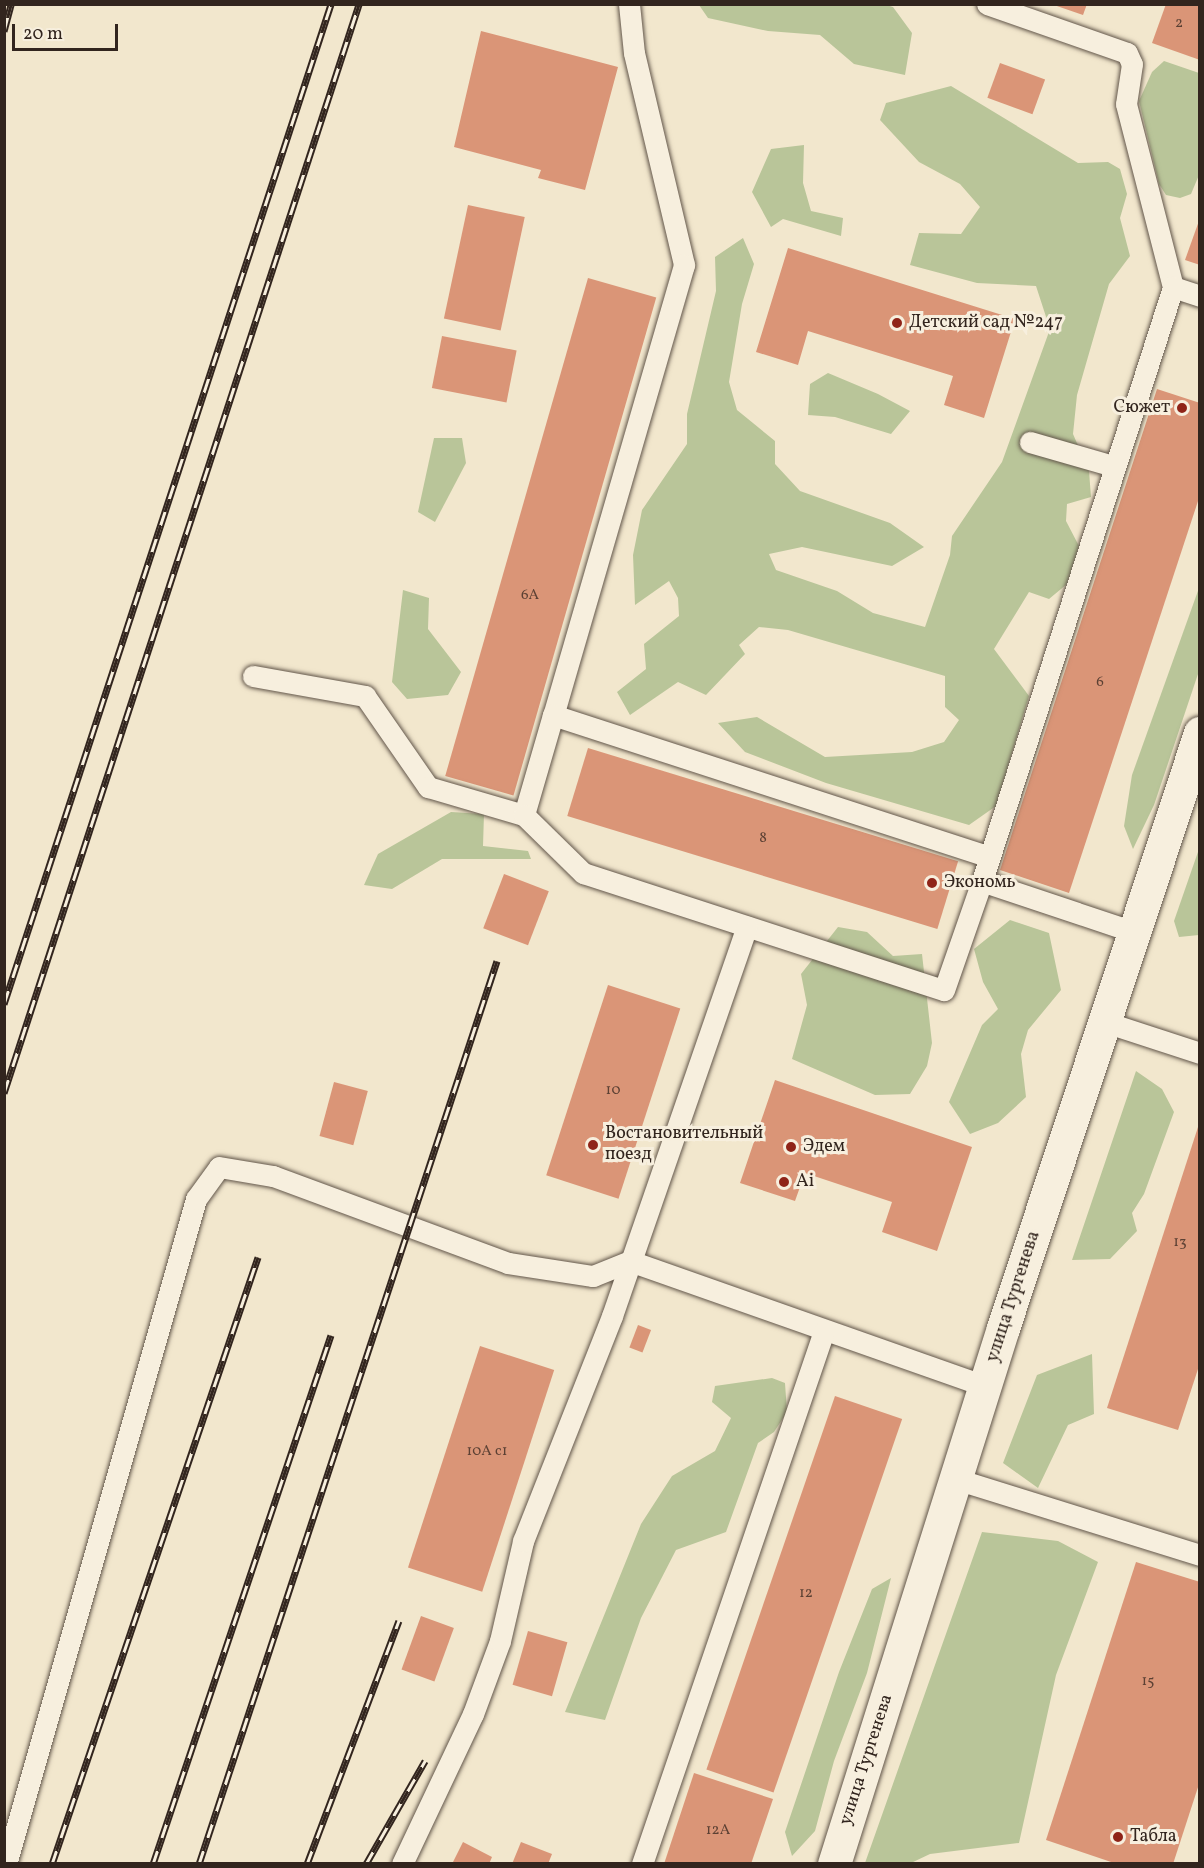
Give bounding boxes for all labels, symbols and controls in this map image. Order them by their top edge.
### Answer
scale bar [15,12,122,50]
house number: 2 [1175,15,1183,33]
text: 20 m [23,22,63,47]
place label: Детский сад №247 [909,312,1063,334]
marker: Детский сад №247 [890,316,904,330]
place label: Сюжет [1113,397,1170,419]
marker: Сюжет [1175,401,1189,415]
house number: 6А [521,587,539,605]
house number: 6 [1096,674,1104,692]
house number: 8 [759,830,767,848]
place label: Экономь [944,872,1016,894]
marker: Экономь [925,876,939,890]
house number: 10 [606,1082,620,1100]
place label: Востановительный поезд [605,1124,763,1166]
place label: Эдем [803,1136,845,1158]
marker: Востановительный поезд [586,1138,600,1152]
marker: Эдем [784,1140,798,1154]
place label: Ai [796,1171,814,1193]
marker: Ai [777,1175,791,1189]
street label: улица Тургенева [983,1228,1045,1366]
house number: 13 [1173,1234,1187,1252]
house number: 10А с1 [467,1443,507,1461]
house number: 12 [799,1585,813,1603]
house number: 15 [1141,1673,1155,1691]
street label: улица Тургенева [836,1691,898,1829]
house number: 12А [706,1822,730,1840]
place label: Табла [1130,1826,1177,1848]
marker: Табла [1111,1830,1125,1844]

